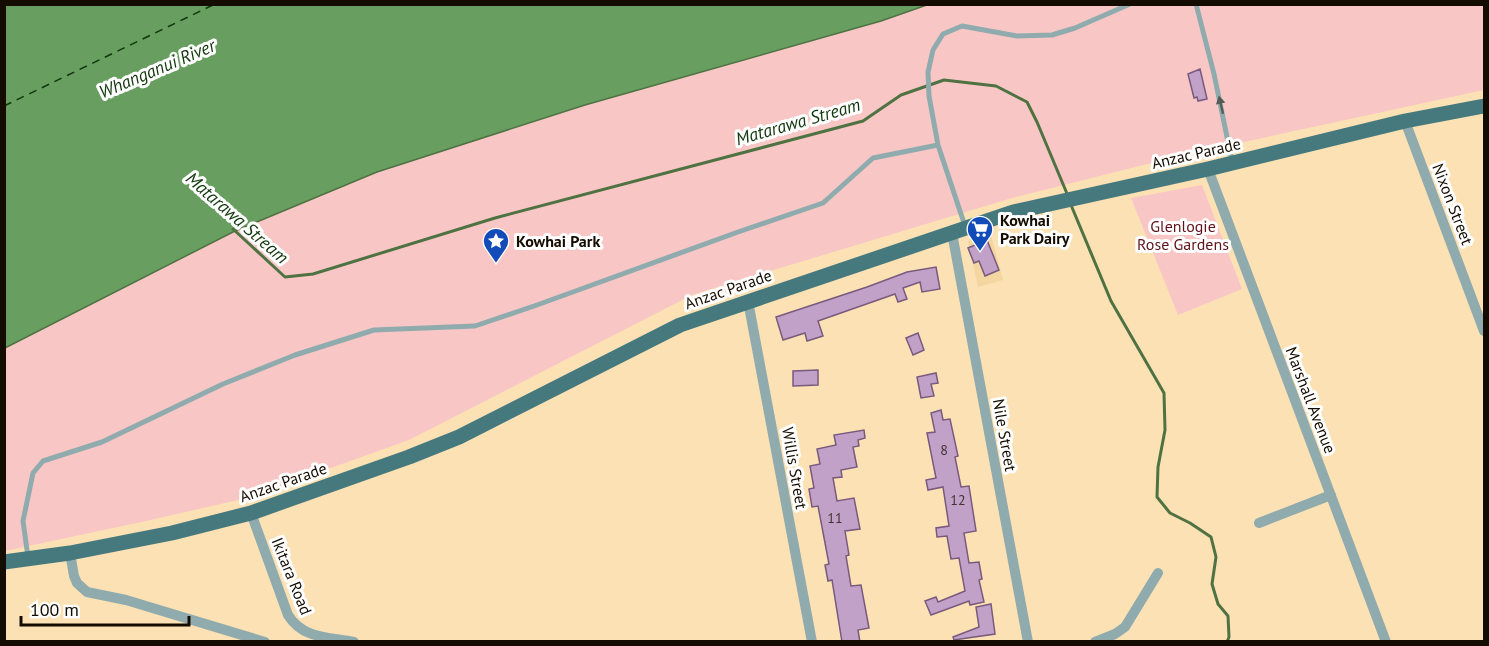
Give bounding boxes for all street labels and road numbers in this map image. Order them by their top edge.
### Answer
street label: Anzac Parade [1150,133,1242,173]
street label: Nixon Street [1428,161,1478,248]
street label: Anzac Parade [682,265,774,313]
street label: Marshall Avenue [1282,344,1340,456]
street label: Nile Street [989,397,1021,473]
street label: Willis Street [778,425,812,511]
street label: Anzac Parade [237,458,329,506]
street label: Ikitara Road [267,534,317,618]

